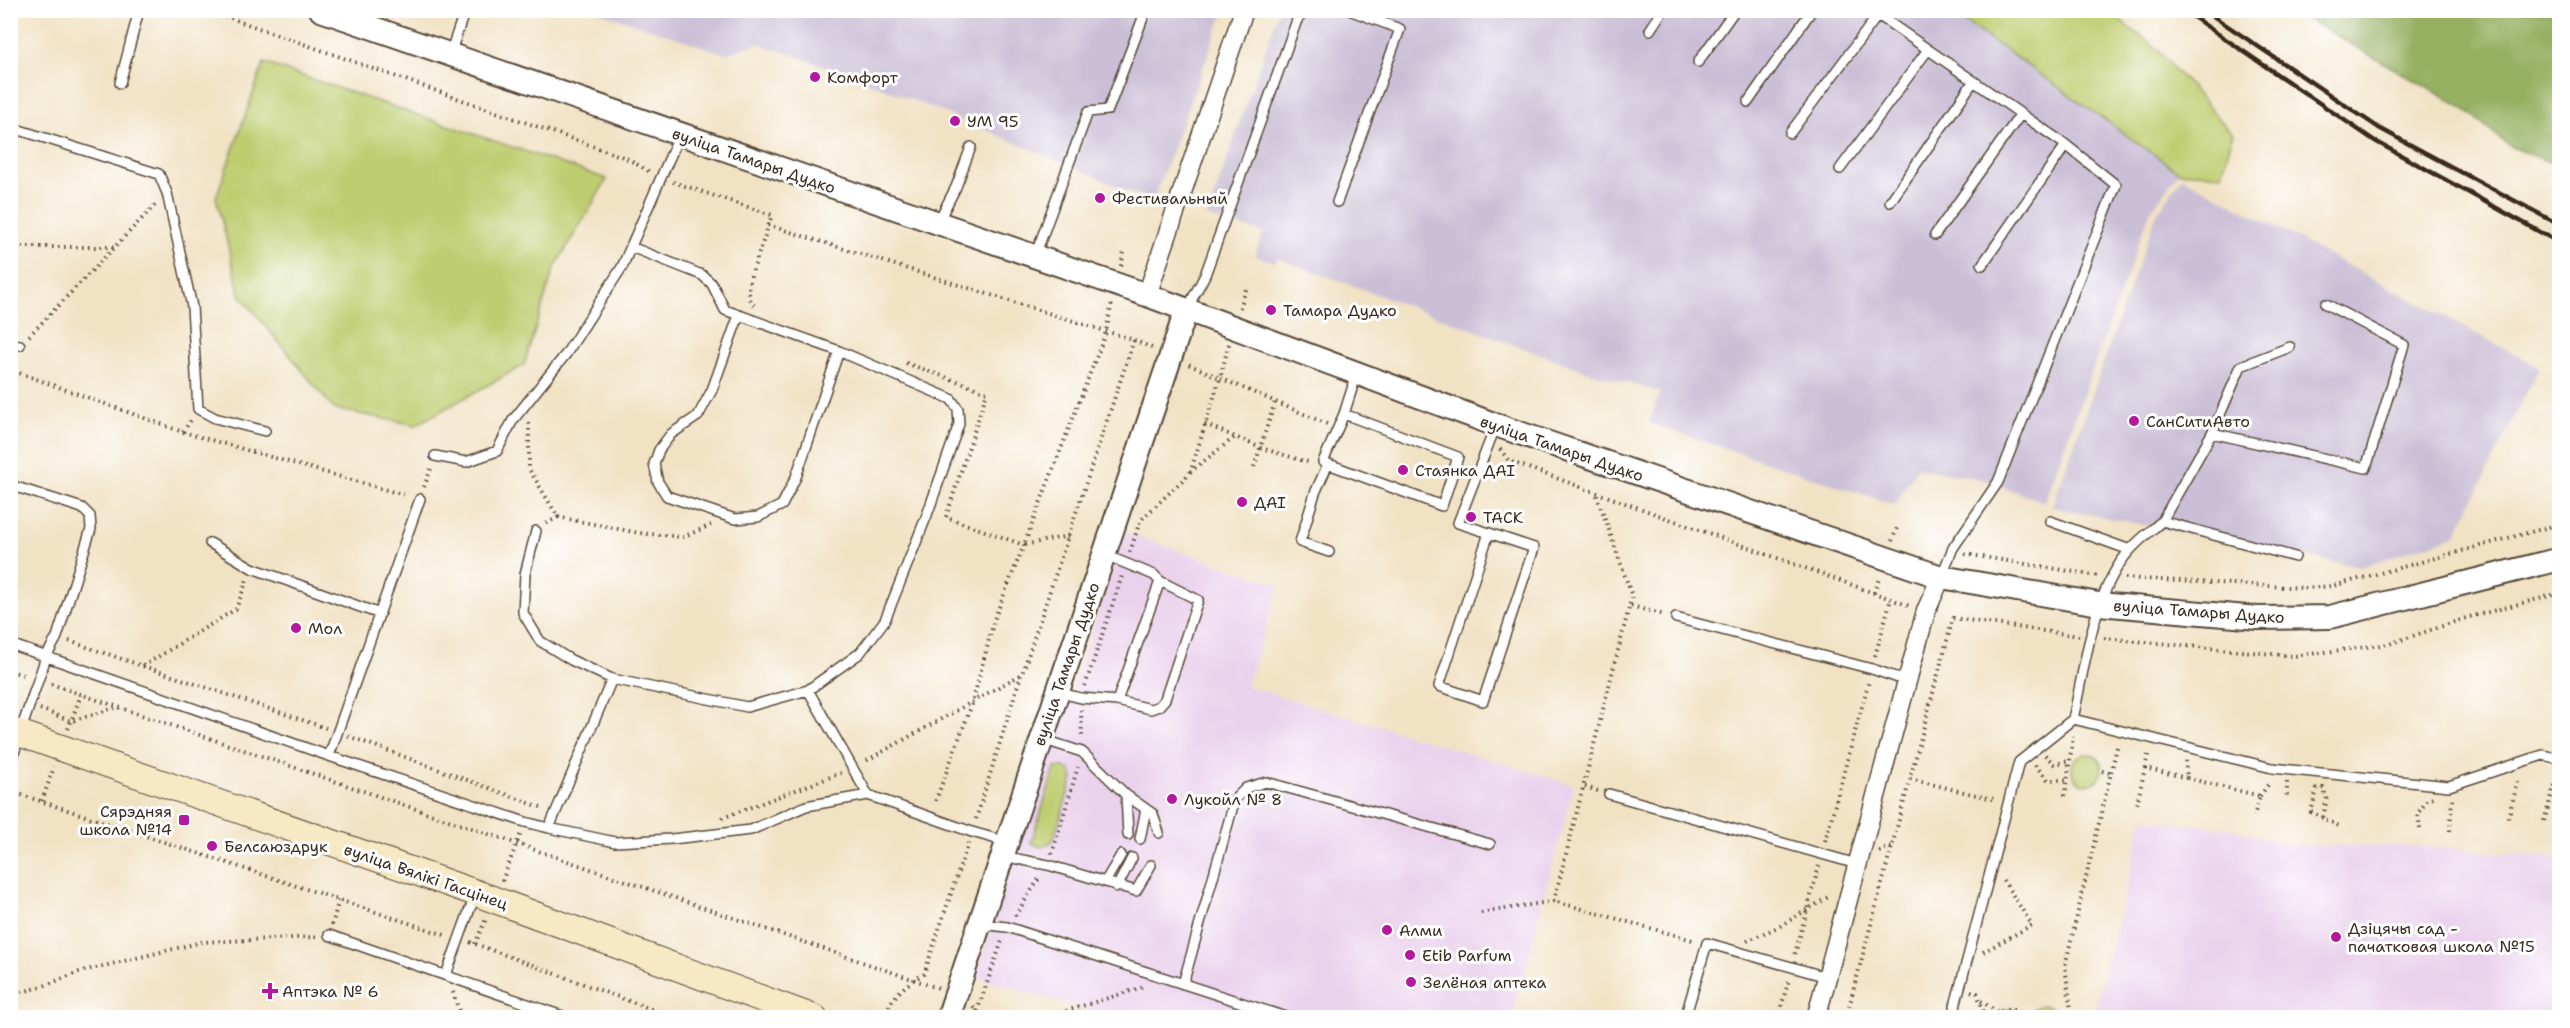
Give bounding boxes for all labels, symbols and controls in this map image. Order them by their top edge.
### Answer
place label: Комфорт [827,67,898,88]
marker: Комфорт [808,70,822,84]
place label: УМ 95 [967,111,1019,132]
marker: УМ 95 [948,114,962,128]
street label: вуліца Тамары Дудко [669,123,838,198]
place label: Фестивальный [1112,188,1228,209]
marker: Фестивальный [1093,191,1107,205]
place label: Тамара Дудко [1283,300,1397,321]
marker: Тамара Дудко [1264,303,1278,317]
street label: вуліца Тамары Дудко [1477,411,1646,486]
place label: СанСитиАвто [2146,411,2250,432]
marker: СанСитиАвто [2127,414,2141,428]
place label: Стаянка ДАІ [1415,460,1515,481]
marker: Стаянка ДАІ [1396,463,1410,477]
place label: ДАІ [1254,492,1286,513]
marker: ДАІ [1235,495,1249,509]
place label: ТАСК [1483,507,1524,528]
marker: ТАСК [1464,510,1478,524]
street label: вуліца Тамары Дудко [1029,580,1104,749]
street label: вуліца Тамары Дудко [2113,595,2285,628]
place label: Мол [308,618,342,639]
marker: Мол [289,621,303,635]
place label: Лукойл № 8 [1184,789,1282,810]
marker: Лукойл № 8 [1165,792,1179,806]
place label: Сярэдняя школа №14 [79,801,172,840]
marker: Сярэдняя школа №14 [177,813,191,827]
place label: Белсаюздрук [224,836,328,857]
marker: Белсаюздрук [205,839,219,853]
street label: вуліца Вялікі Гасцінец [341,839,511,914]
place label: Дзіцячы сад - пачатковая школа №15 [2348,918,2535,957]
place label: Алми [1399,920,1442,941]
marker: Алми [1380,923,1394,937]
marker: Дзіцячы сад - пачатковая школа №15 [2329,930,2343,944]
place label: Etib Parfum [1422,945,1512,966]
marker: Etib Parfum [1403,948,1417,962]
place label: Зелёная аптека [1423,972,1547,993]
marker: Зелёная аптека [1404,975,1418,989]
place label: Аптэка № 6 [282,981,379,1002]
marker: Аптэка № 6 [263,984,277,998]

